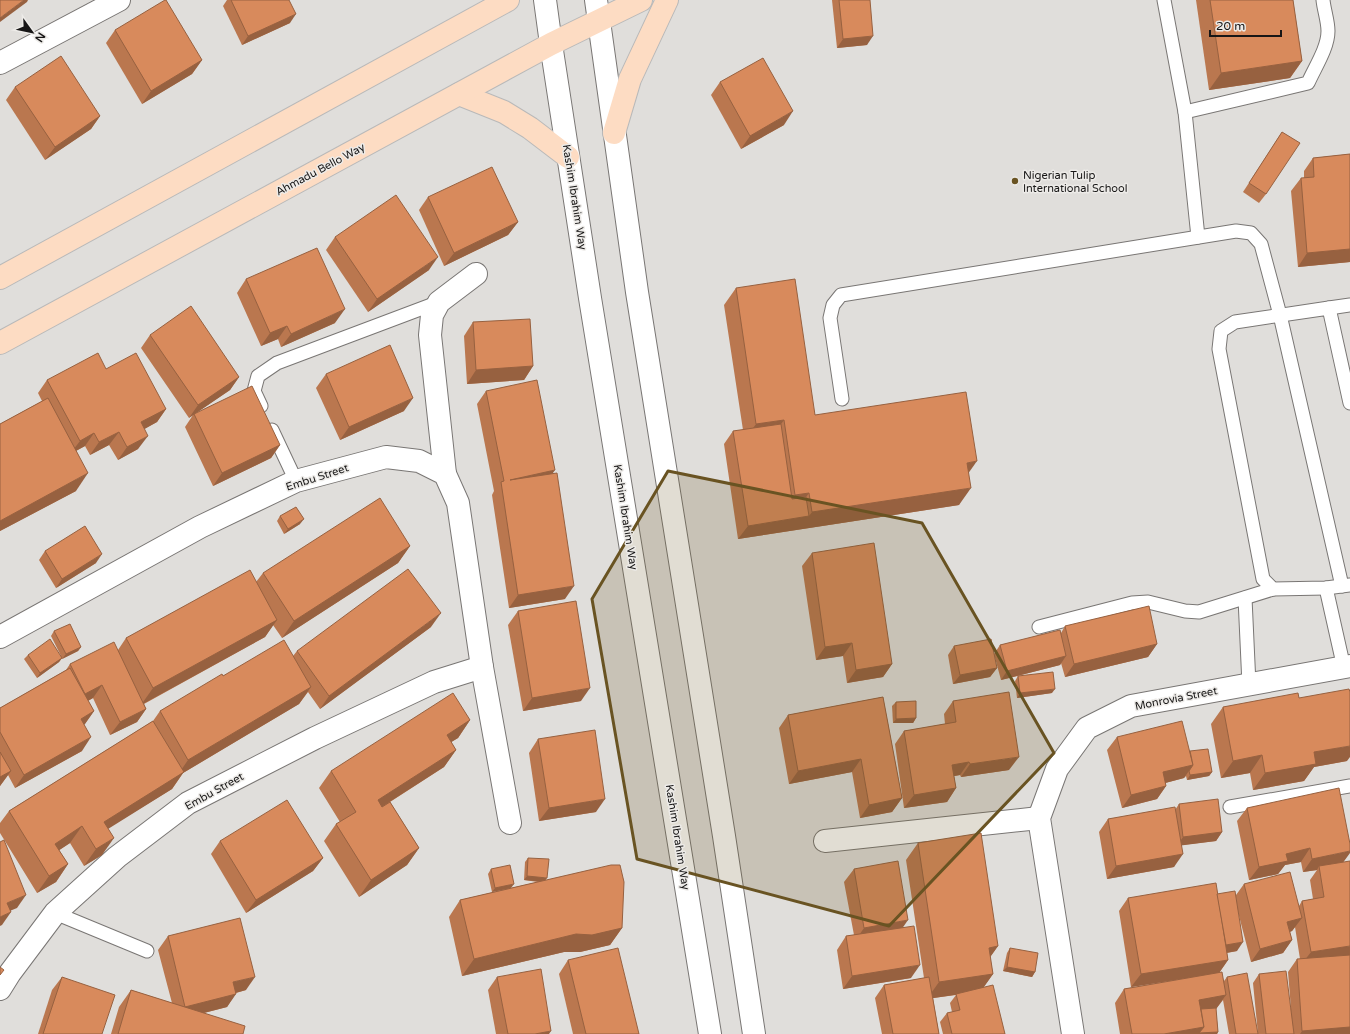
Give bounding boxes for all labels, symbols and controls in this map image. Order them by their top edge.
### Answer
north arrow [12,12,52,52]
scale bar [1210,12,1281,38]
text: 20 m [1216,19,1245,33]
text: N [32,30,48,44]
street label: Ahmadu Bello Way [273,140,367,198]
street label: Kashim Ibrahim Way [560,143,589,251]
place label: Nigerian Tulip International School [1023,169,1127,195]
marker: Nigerian Tulip International School [1010,176,1020,186]
street label: Embu Street [284,461,350,494]
street label: Kashim Ibrahim Way [611,463,640,571]
street label: Monrovia Street [1134,684,1218,713]
street label: Embu Street [183,770,246,813]
street label: Kashim Ibrahim Way [663,783,692,891]

